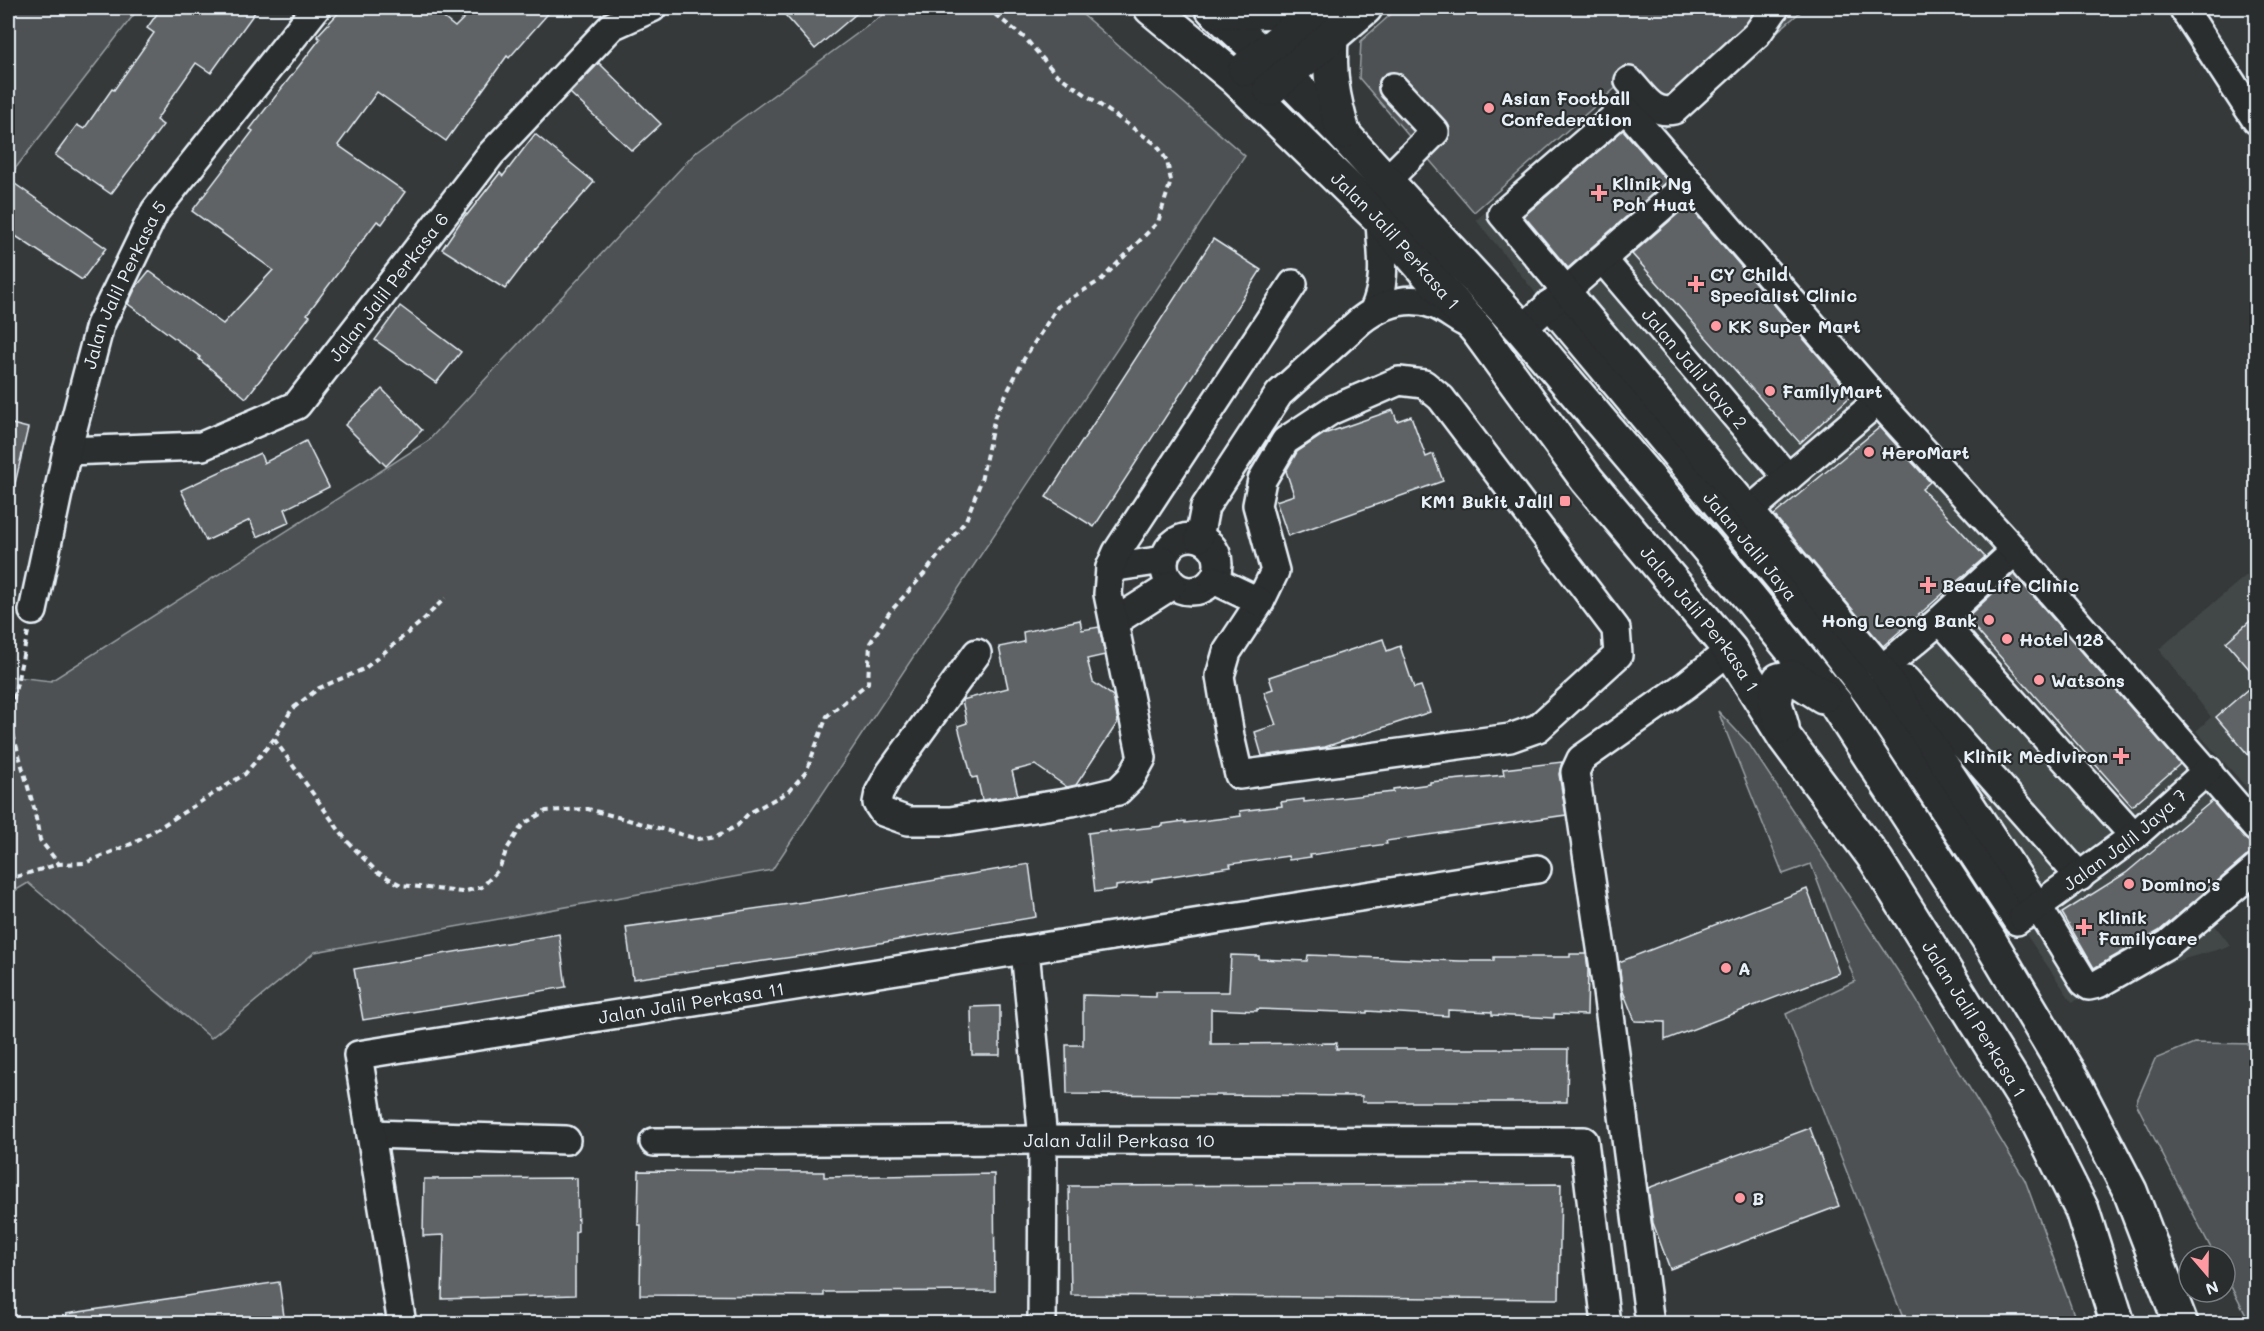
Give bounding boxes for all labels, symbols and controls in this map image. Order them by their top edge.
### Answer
place label: Asian Football Confederation [1501,86,1632,131]
marker: Asian Football Confederation [1482,101,1496,115]
street label: Jalan Jalil Perkasa 1 [1326,166,1466,314]
place label: Klinik Ng Poh Huat [1612,171,1696,216]
marker: Klinik Ng Poh Huat [1590,184,1608,202]
street label: Jalan Jalil Perkasa 5 [77,195,171,372]
street label: Jalan Jalil Perkasa 6 [323,207,454,366]
place label: CY Child Specialist Clinic [1710,262,1857,307]
marker: CY Child Specialist Clinic [1687,275,1705,293]
street label: Jalan Jalil Jaya 2 [1637,303,1753,434]
place label: KK Super Mart [1728,314,1861,338]
marker: KK Super Mart [1709,319,1723,333]
place label: FamilyMart [1782,379,1883,403]
marker: FamilyMart [1763,384,1777,398]
place label: HeroMart [1881,440,1970,464]
marker: HeroMart [1862,445,1876,459]
street label: Jalan Jalil Jaya [1698,486,1803,606]
place label: KM1 Bukit Jalil [1421,489,1553,513]
marker: KM1 Bukit Jalil [1558,494,1572,508]
street label: Jalan Jalil Perkasa 1 [1635,540,1765,696]
place label: BeauLife Clinic [1942,573,2079,597]
marker: BeauLife Clinic [1919,576,1937,594]
place label: Hong Leong Bank [1821,608,1977,632]
marker: Hong Leong Bank [1982,613,1996,627]
place label: Hotel 128 [2019,627,2104,651]
marker: Hotel 128 [2000,632,2014,646]
place label: Watsons [2051,668,2125,692]
marker: Watsons [2032,673,2046,687]
place label: Klinik Mediviron [1963,744,2108,768]
marker: Klinik Mediviron [2112,747,2130,765]
street label: Jalan Jalil Jaya 7 [2058,783,2192,896]
place label: Domino's [2141,872,2220,896]
marker: Domino's [2122,877,2136,891]
place label: Klinik Familycare [2098,905,2198,950]
marker: Klinik Familycare [2075,918,2093,936]
street label: Jalan Jalil Perkasa 1 [1917,936,2032,1101]
place label: A [1738,956,1751,980]
marker: A [1719,961,1733,975]
street label: Jalan Jalil Perkasa 11 [597,976,786,1029]
street label: Jalan Jalil Perkasa 10 [1023,1128,1214,1152]
place label: B [1752,1186,1764,1210]
marker: B [1733,1191,1747,1205]
north arrow [2177,1244,2237,1304]
text: N [2203,1277,2222,1301]

